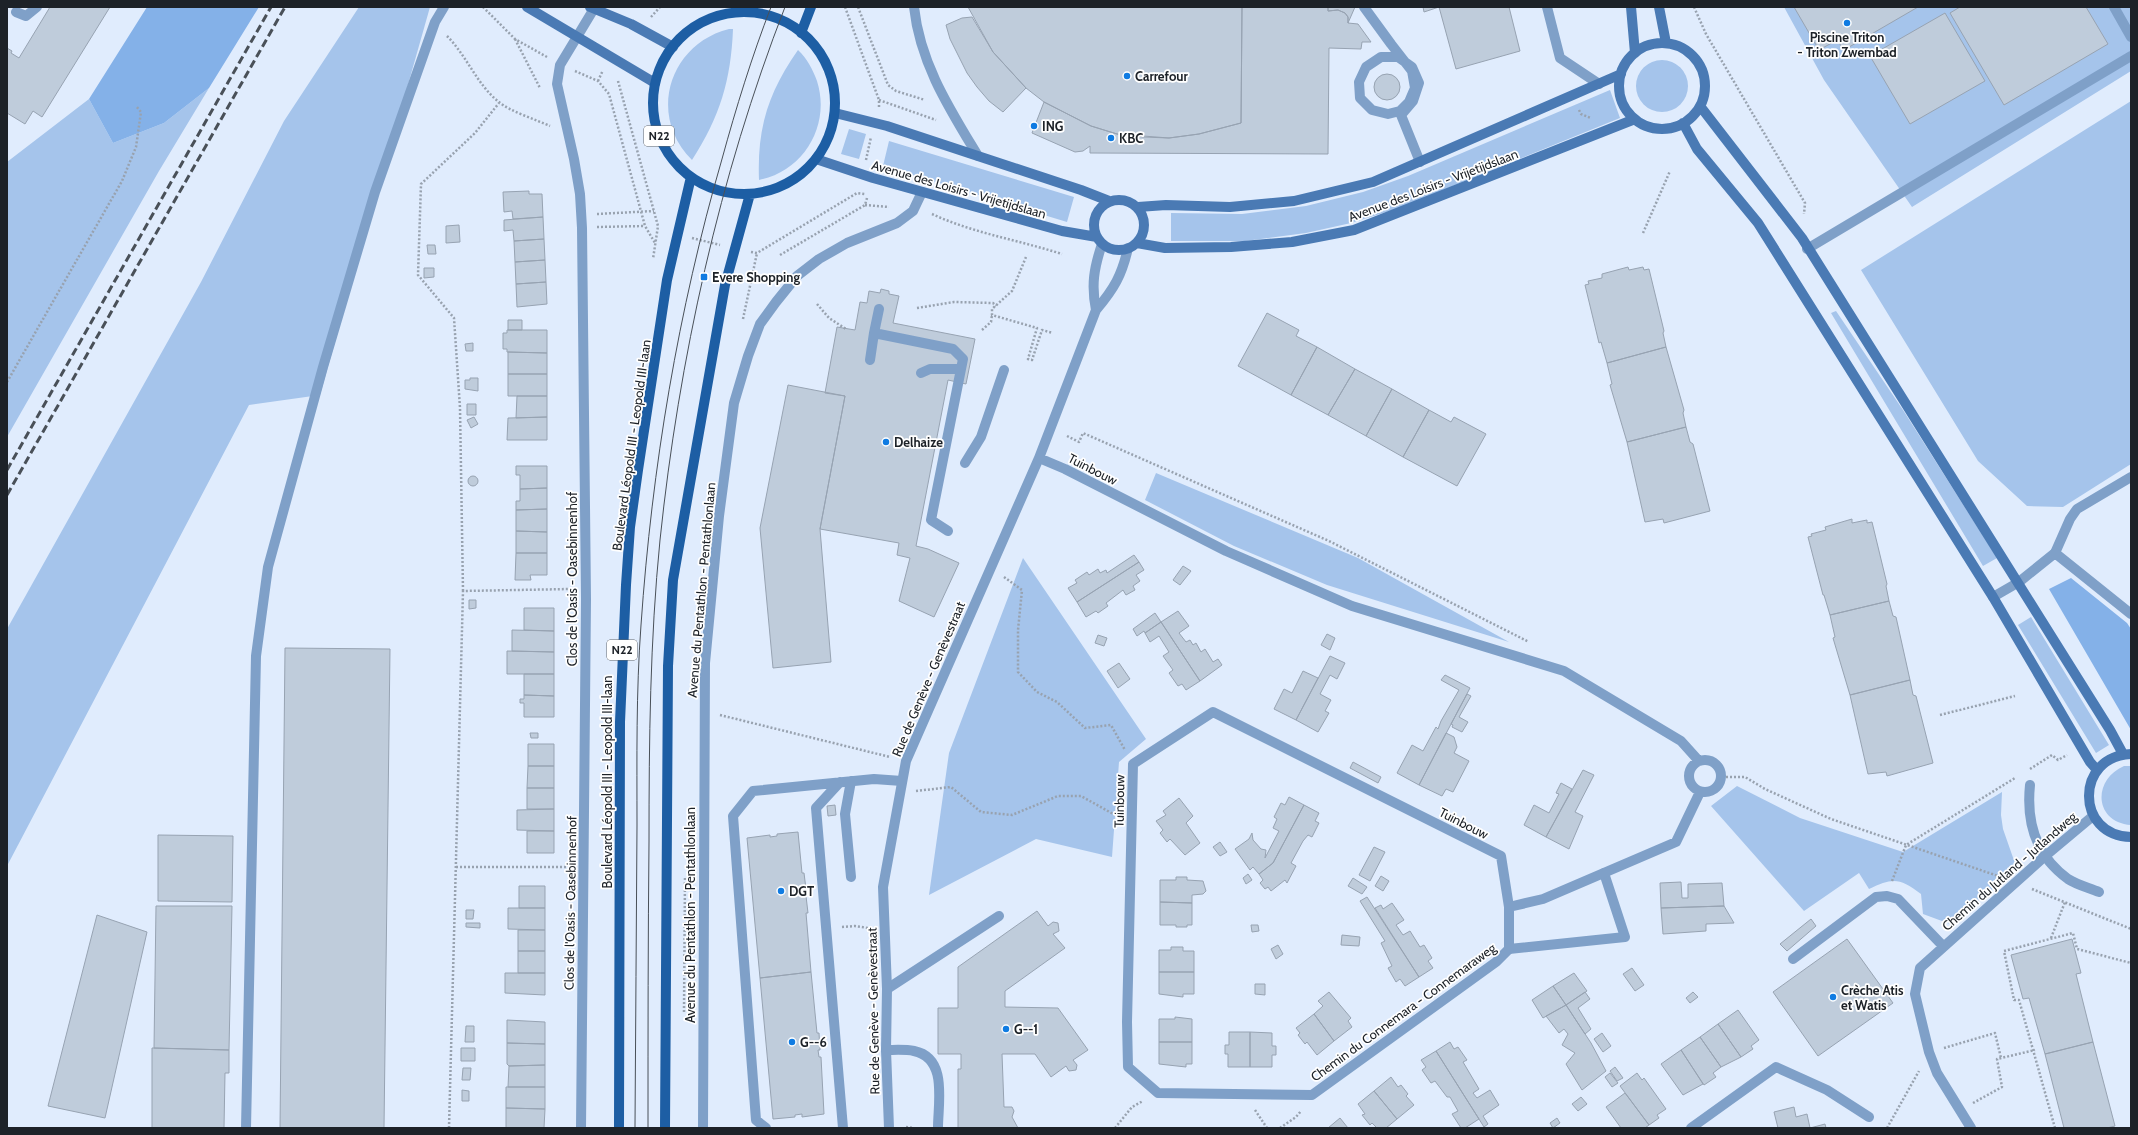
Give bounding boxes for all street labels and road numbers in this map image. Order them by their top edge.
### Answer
road number: N22 [644,126,674,146]
street label: Avenue des Loisirs - Vrijetijdslaan [1346,145,1521,226]
street label: Avenue des Loisirs - Vrijetijdslaan [870,156,1048,223]
street label: Boulevard Léopold III - Leopold III-laan [608,338,654,552]
street label: Tuinbouw [1066,450,1121,488]
street label: Avenue du Pentathlon - Pentathlonlaan [684,482,718,698]
street label: Clos de l'Oasis - Oasebinnenhof [564,491,580,666]
street label: Rue de Genève - Genèvestraat [888,598,968,759]
road number: N22 [607,640,637,660]
street label: Boulevard Léopold III - Leopold III-laan [599,676,615,889]
street label: Tuinbouw [1111,774,1127,828]
street label: Tuinbouw [1437,804,1492,842]
street label: Avenue du Pentathlon - Pentathlonlaan [682,807,698,1023]
street label: Chemin du Jutland - Jutlandweg [1938,808,2080,934]
street label: Clos de l'Oasis - Oasebinnenhof [560,815,580,990]
street label: Rue de Genève - Genèvestraat [864,927,882,1095]
street label: Chemin du Connemara - Connemaraweg [1307,939,1499,1085]

